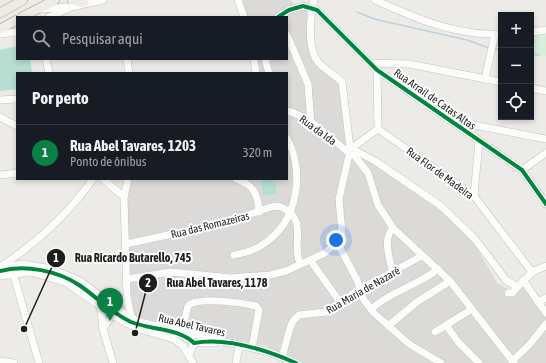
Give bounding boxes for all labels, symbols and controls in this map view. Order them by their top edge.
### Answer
map controls [498,12,534,120]
button: + [498,12,534,48]
search box [16,16,288,60]
icon: search [30,27,52,49]
text: Pesquisar aqui [62,30,143,47]
button: − [498,48,534,84]
street label: Rua Arrail de Catas Altas [392,66,478,132]
button: locate [498,84,534,120]
text: Por perto [32,88,89,108]
street label: Rua da Ida [297,113,339,147]
text: Rua Abel Tavares, 1203 [70,137,196,154]
text: 1 [42,145,48,160]
text: 320 m [243,145,272,160]
street label: Rua Flor de Madeira [404,145,476,201]
text: Ponto de ônibus [70,154,146,169]
street label: Rua das Romazeiras [170,209,250,241]
your location [326,230,346,250]
callout: Rua Ricardo Butarello, 745 [46,246,199,270]
text: 1 [53,251,59,265]
text: Rua Ricardo Butarello, 745 [75,251,192,265]
street label: Rua Maria de Nazaré [324,264,402,316]
callout: Rua Abel Tavares, 1178 [138,271,275,295]
text: 2 [145,276,151,290]
text: Rua Abel Tavares, 1178 [167,276,268,290]
pin: 1 [97,288,123,321]
street label: Rua Abel Tavares [157,311,227,339]

